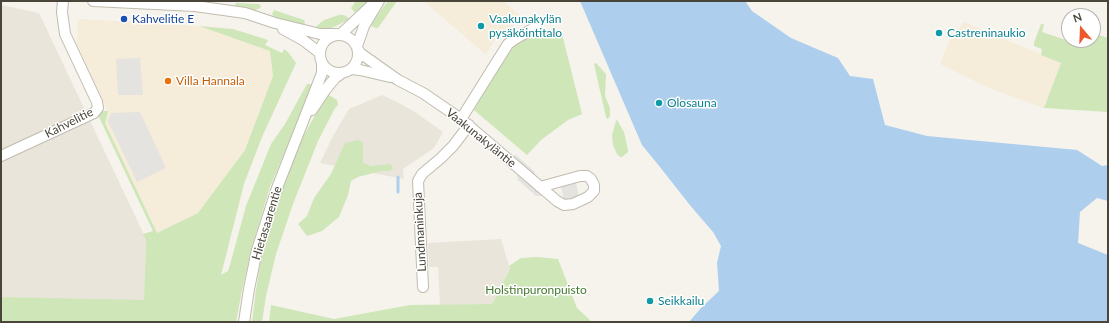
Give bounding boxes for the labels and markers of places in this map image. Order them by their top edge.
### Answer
place label: Kahvelitie E [132,12,194,26]
place label: Vaakunakylän pysäköintitalo [489,12,562,40]
marker: Kahvelitie E [119,14,129,24]
marker: Vaakunakylän pysäköintitalo [476,21,486,31]
place label: Castreninaukio [947,26,1026,40]
marker: Castreninaukio [934,28,944,38]
place label: Villa Hannala [176,74,245,88]
marker: Villa Hannala [163,76,173,86]
place label: Olosauna [667,96,717,110]
marker: Olosauna [654,98,664,108]
place label: Seikkailu [658,294,704,308]
marker: Seikkailu [645,296,655,306]

